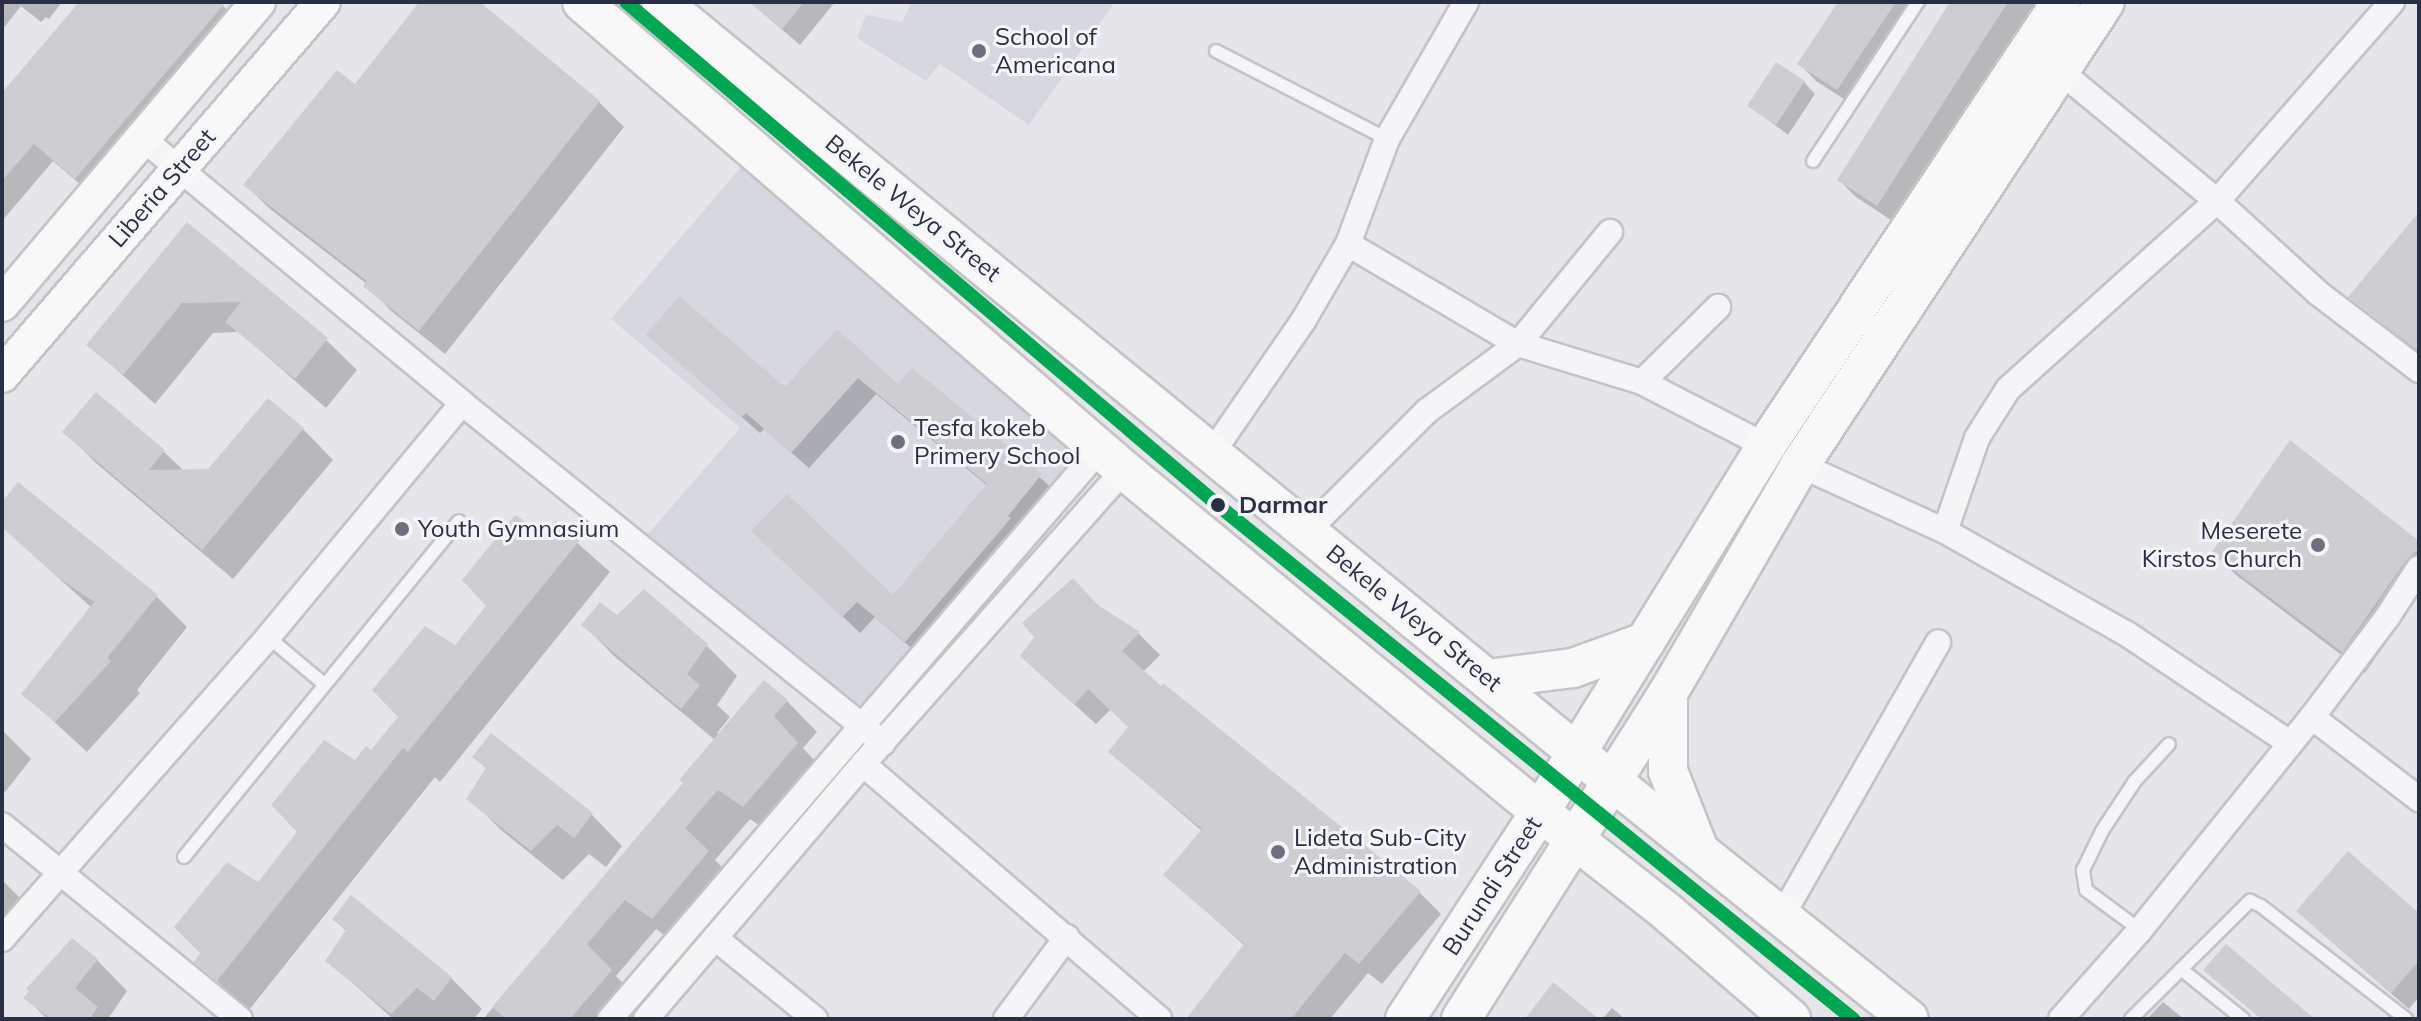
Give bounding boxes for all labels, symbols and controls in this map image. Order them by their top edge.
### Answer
place label: School of Americana [995,23,1116,79]
marker: School of Americana [970,42,988,60]
street label: Liberia Street [103,123,221,253]
street label: Bekele Weya Street [820,128,1006,288]
place label: Tesfa kokeb Primery School [914,414,1080,470]
marker: Tesfa kokeb Primery School [889,433,907,451]
marker: Darmar [1204,491,1232,519]
place label: Darmar [1239,491,1327,519]
place label: Youth Gymnasium [418,515,619,543]
place label: Meserete Kirstos Church [2142,517,2302,573]
marker: Youth Gymnasium [393,520,411,538]
marker: Meserete Kirstos Church [2309,536,2327,554]
street label: Bekele Weya Street [1321,538,1507,698]
street label: Burundi Street [1436,811,1548,961]
place label: Lideta Sub-City Administration [1294,824,1467,880]
marker: Lideta Sub-City Administration [1269,843,1287,861]

